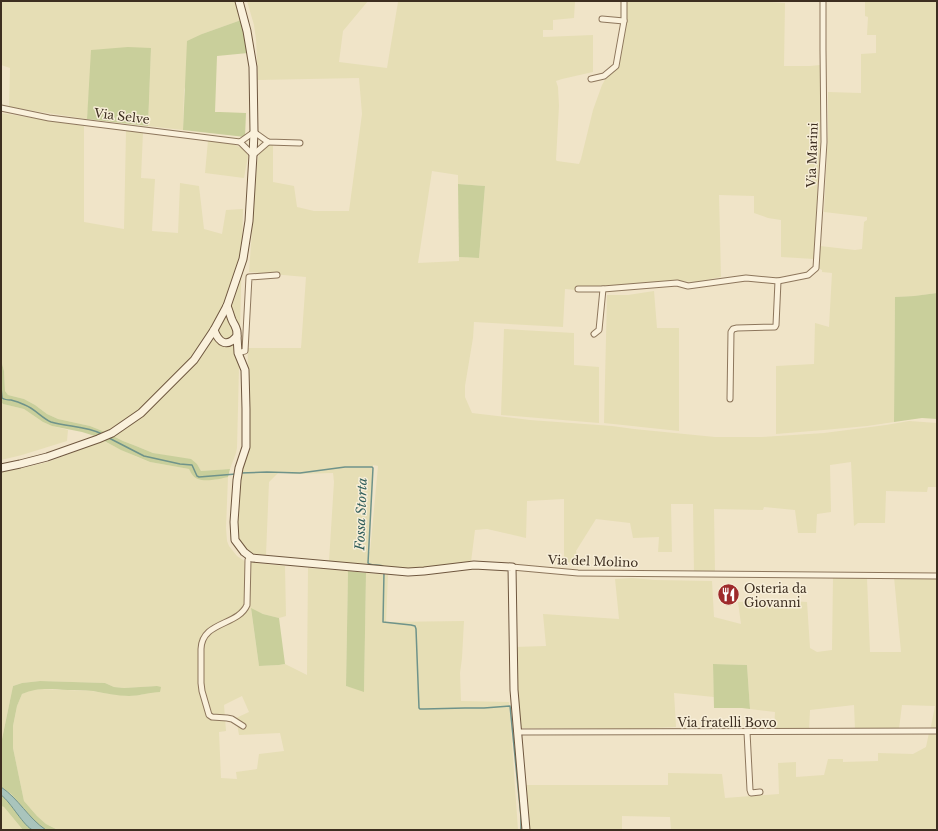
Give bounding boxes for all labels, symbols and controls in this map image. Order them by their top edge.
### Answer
street label: Via Selve [92,105,151,127]
street label: Via Marini [803,122,821,189]
water label: Fossa Storta [351,477,371,552]
street label: Via del Molino [547,552,639,570]
place label: Osteria da Giovanni [744,581,807,610]
restaurant icon: Osteria da Giovanni [715,582,741,608]
street label: Via fratelli Bovo [676,715,777,730]

